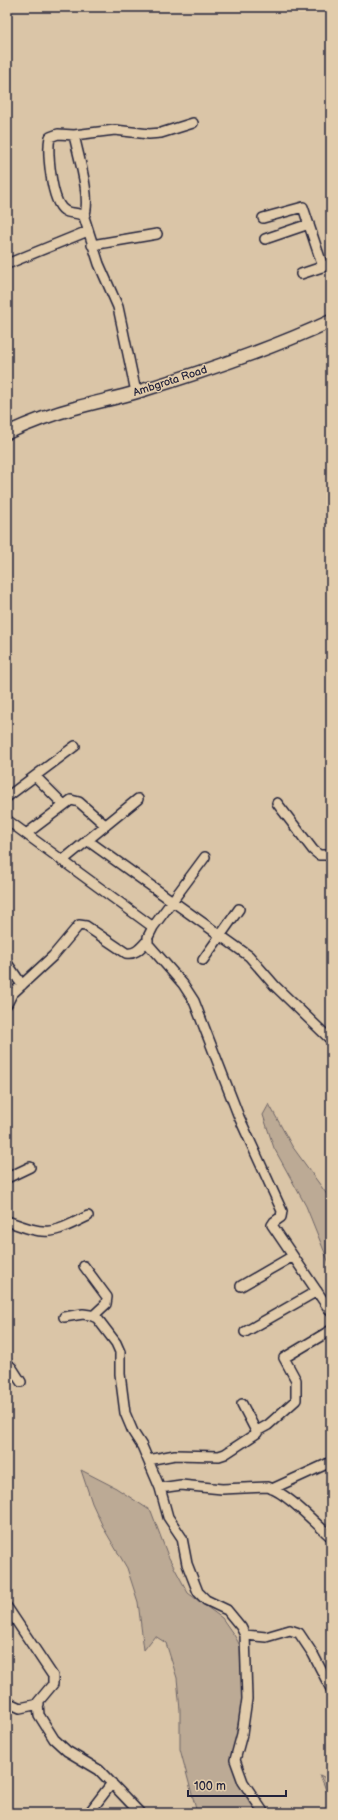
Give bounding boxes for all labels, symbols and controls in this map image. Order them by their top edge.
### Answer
street label: Ambgrota Road [131,363,209,399]
scale bar [188,1772,286,1798]
text: 100 m [194,1779,226,1794]

